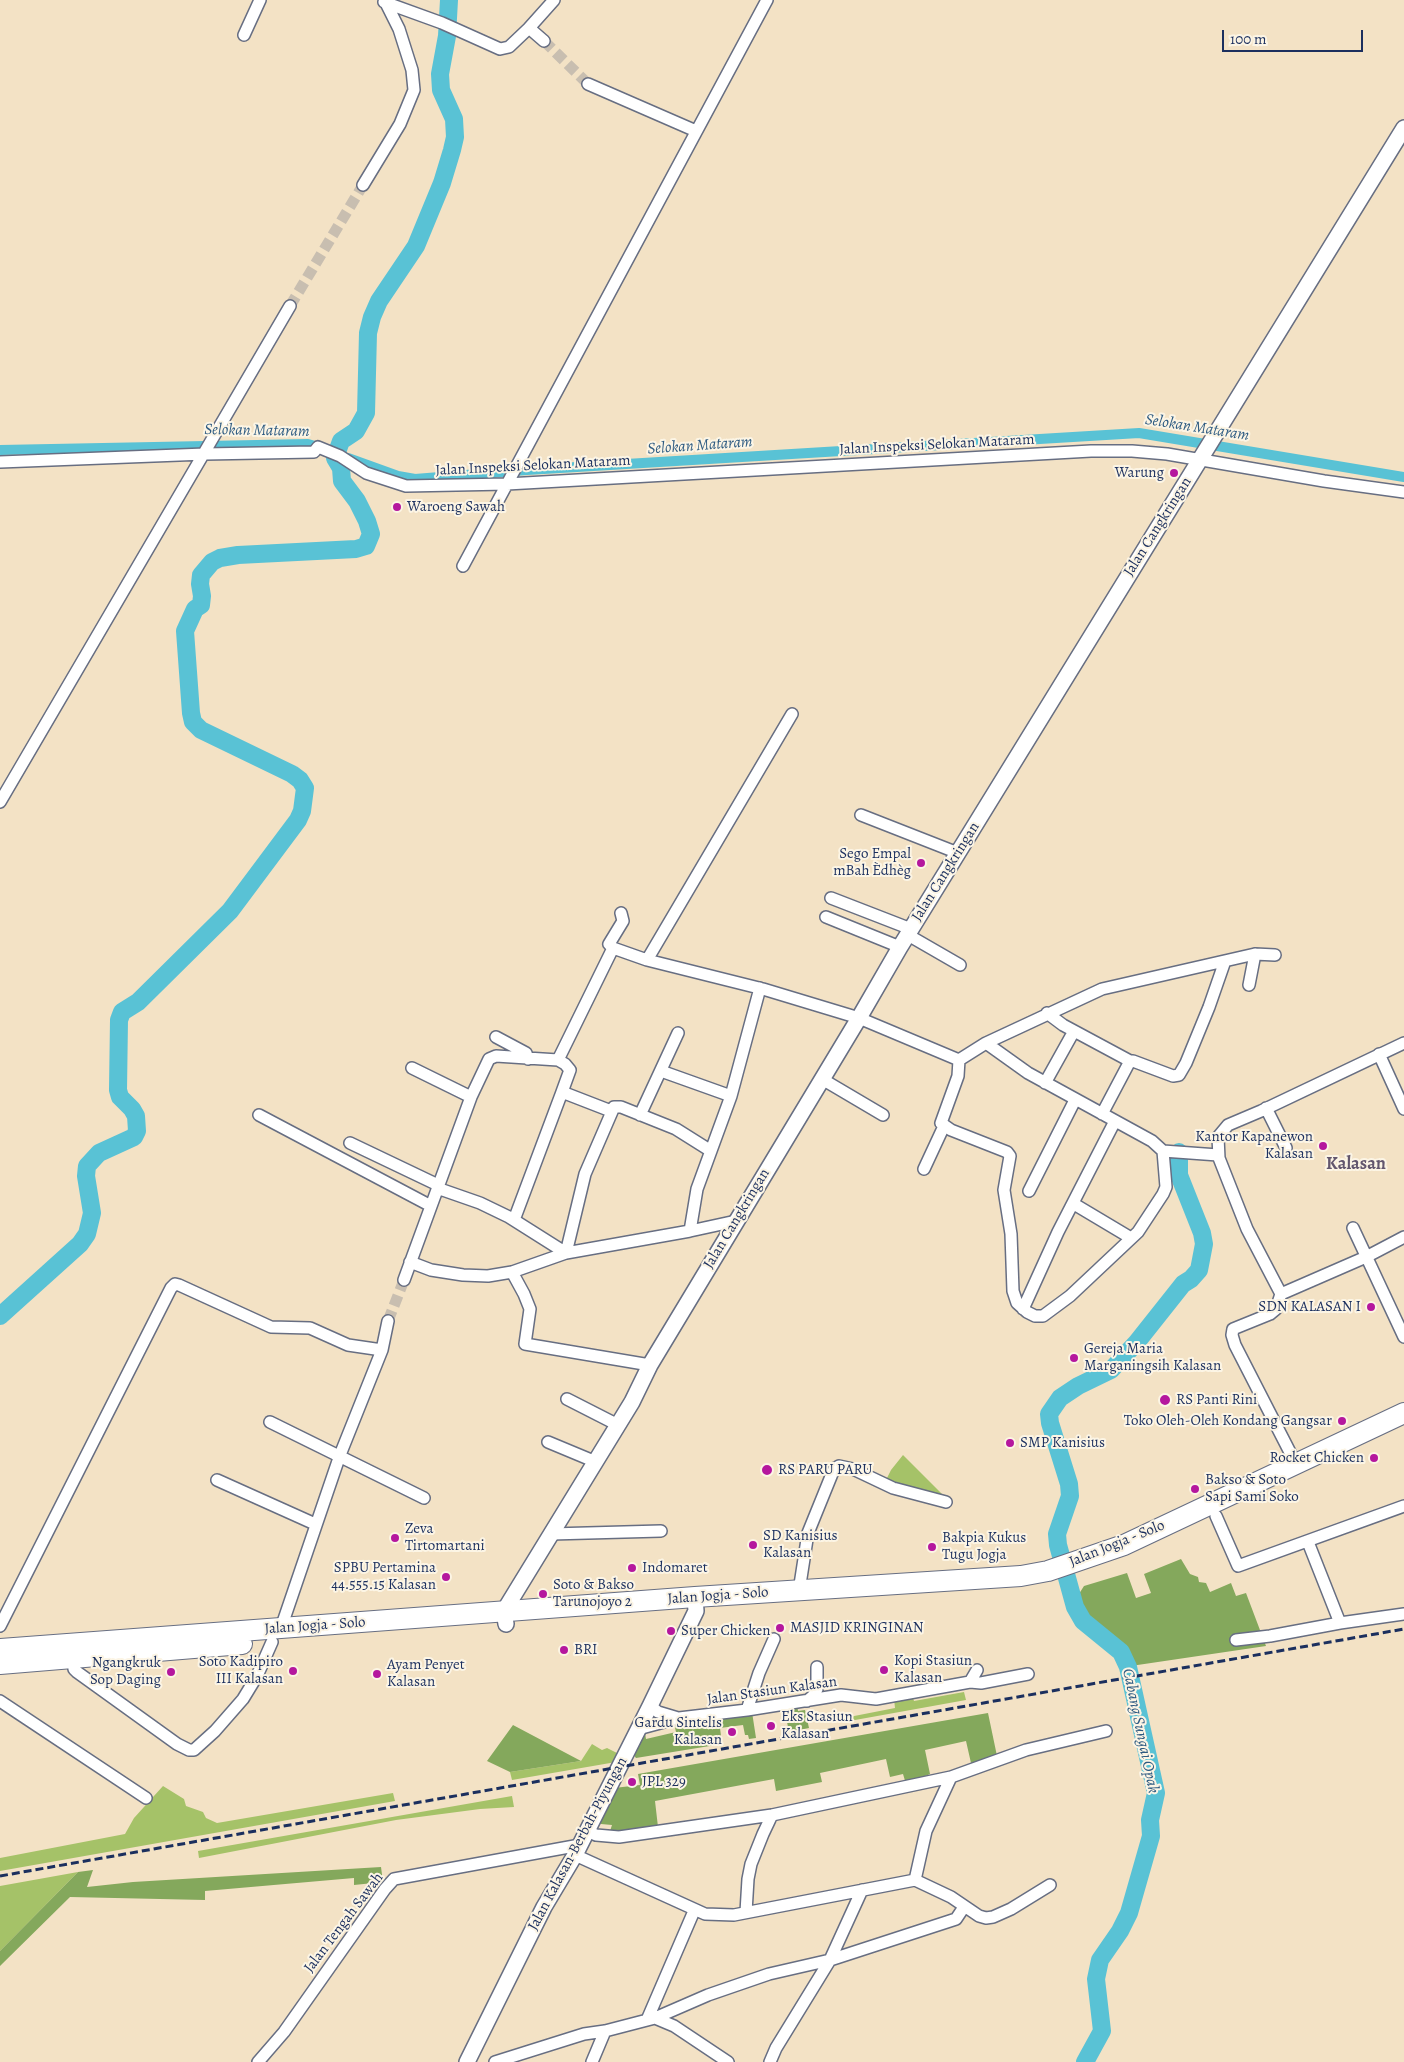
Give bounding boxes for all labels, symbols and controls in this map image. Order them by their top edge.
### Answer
scale bar [1224,20,1365,52]
text: 100 m [1230,29,1267,49]
water label: Selokan Mataram [1144,410,1250,446]
water label: Selokan Mataram [204,420,310,442]
street label: Jalan Inspeksi Selokan Mataram [839,431,1035,459]
water label: Selokan Mataram [647,433,753,459]
street label: Jalan Inspeksi Selokan Mataram [435,452,631,480]
place label: Warung [1115,464,1164,482]
marker: Warung [1168,467,1180,479]
street label: Jalan Cangkringan [1120,474,1196,580]
place label: Waroeng Sawah [407,498,505,516]
marker: Waroeng Sawah [391,501,403,513]
street label: Jalan Cangkringan [908,819,984,925]
place label: Sego Empal mBah Èdhèg [833,845,911,880]
marker: Sego Empal mBah Èdhèg [915,857,927,869]
place label: Kantor Kapanewon Kalasan [1195,1128,1313,1163]
marker: Kantor Kapanewon Kalasan [1317,1140,1329,1152]
district label: Kalasan [1326,1154,1386,1176]
street label: Jalan Cangkringan [700,1166,774,1272]
place label: SDN KALASAN I [1258,1298,1361,1316]
marker: SDN KALASAN I [1365,1301,1377,1313]
place label: Gereja Maria Marganingsih Kalasan [1084,1340,1221,1375]
marker: Gereja Maria Marganingsih Kalasan [1068,1352,1080,1364]
place label: RS Panti Rini [1176,1391,1257,1409]
marker: RS Panti Rini [1158,1393,1172,1407]
place label: Toko Oleh-Oleh Kondang Gangsar [1124,1412,1332,1430]
marker: Toko Oleh-Oleh Kondang Gangsar [1336,1415,1348,1427]
place label: SMP Kanisius [1020,1434,1105,1452]
marker: SMP Kanisius [1004,1437,1016,1449]
place label: Rocket Chicken [1270,1449,1364,1467]
marker: Rocket Chicken [1368,1452,1380,1464]
place label: RS PARU PARU [778,1461,873,1479]
marker: RS PARU PARU [760,1463,774,1477]
place label: Bakso & Soto Sapi Sami Soko [1205,1471,1299,1506]
marker: Bakso & Soto Sapi Sami Soko [1189,1483,1201,1495]
street label: Jalan Jogja - Solo [1067,1517,1167,1571]
place label: Zeva Tirtomartani [405,1520,485,1555]
place label: SD Kanisius Kalasan [763,1527,838,1562]
place label: Bakpia Kukus Tugu Jogja [942,1529,1026,1564]
marker: Zeva Tirtomartani [389,1532,401,1544]
marker: SD Kanisius Kalasan [747,1539,759,1551]
marker: Bakpia Kukus Tugu Jogja [926,1541,938,1553]
place label: SPBU Pertamina 44.555.15 Kalasan [331,1559,436,1594]
place label: Indomaret [642,1559,708,1577]
marker: Indomaret [626,1562,638,1574]
marker: SPBU Pertamina 44.555.15 Kalasan [440,1571,452,1583]
place label: Soto & Bakso Tarunojoyo 2 [553,1576,634,1611]
street label: Jalan Jogja - Solo [667,1583,769,1609]
marker: Soto & Bakso Tarunojoyo 2 [537,1588,549,1600]
street label: Jalan Jogja - Solo [264,1613,366,1639]
place label: MASJID KRINGINAN [790,1619,923,1637]
place label: Super Chicken [681,1622,771,1640]
marker: MASJID KRINGINAN [774,1622,786,1634]
marker: Super Chicken [665,1625,677,1637]
place label: BRI [574,1641,598,1659]
marker: BRI [558,1644,570,1656]
place label: Kopi Stasiun Kalasan [894,1652,972,1687]
place label: Soto Kadipiro III Kalasan [199,1653,283,1688]
place label: Ngangkruk Sop Daging [90,1654,161,1689]
place label: Ayam Penyet Kalasan [387,1656,465,1691]
marker: Kopi Stasiun Kalasan [878,1664,890,1676]
marker: Soto Kadipiro III Kalasan [287,1665,299,1677]
marker: Ngangkruk Sop Daging [165,1666,177,1678]
water label: Cabang Sungai Opak [1117,1667,1163,1795]
marker: Ayam Penyet Kalasan [371,1668,383,1680]
street label: Jalan Stasiun Kalasan [706,1673,838,1709]
place label: Eks Stasiun Kalasan [781,1708,853,1743]
place label: Gardu Sintelis Kalasan [635,1714,722,1749]
marker: Eks Stasiun Kalasan [765,1720,777,1732]
marker: Gardu Sintelis Kalasan [726,1726,738,1738]
street label: Jalan Kalasan-Berbah-Piyungan [525,1754,631,1934]
place label: JPL 329 [642,1773,686,1791]
marker: JPL 329 [626,1776,638,1788]
street label: Jalan Tengah Sawah [301,1869,387,1977]

